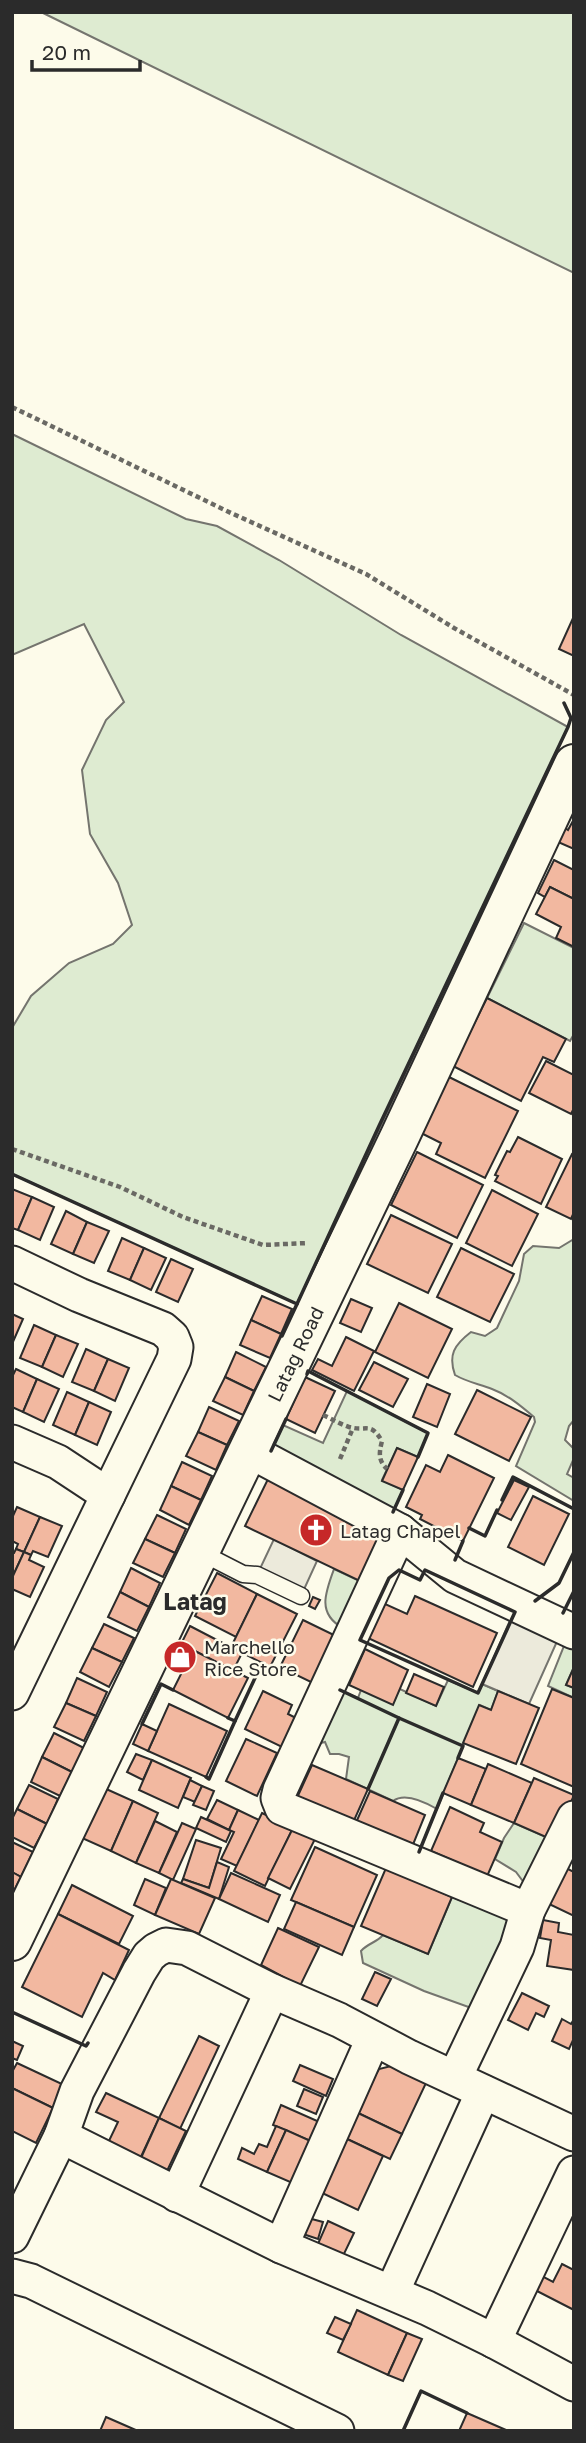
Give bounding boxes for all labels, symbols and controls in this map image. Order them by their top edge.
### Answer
scale bar [32,28,140,72]
text: 20 m [42,39,91,65]
street label: Latag Road [262,1303,328,1405]
church icon: Latag Chapel [297,1511,335,1549]
place label: Latag Chapel [340,1519,460,1542]
district label: Latag [163,1587,227,1615]
place label: Marchello Rice Store [204,1635,297,1680]
shop icon: Marchello Rice Store [161,1638,199,1676]

